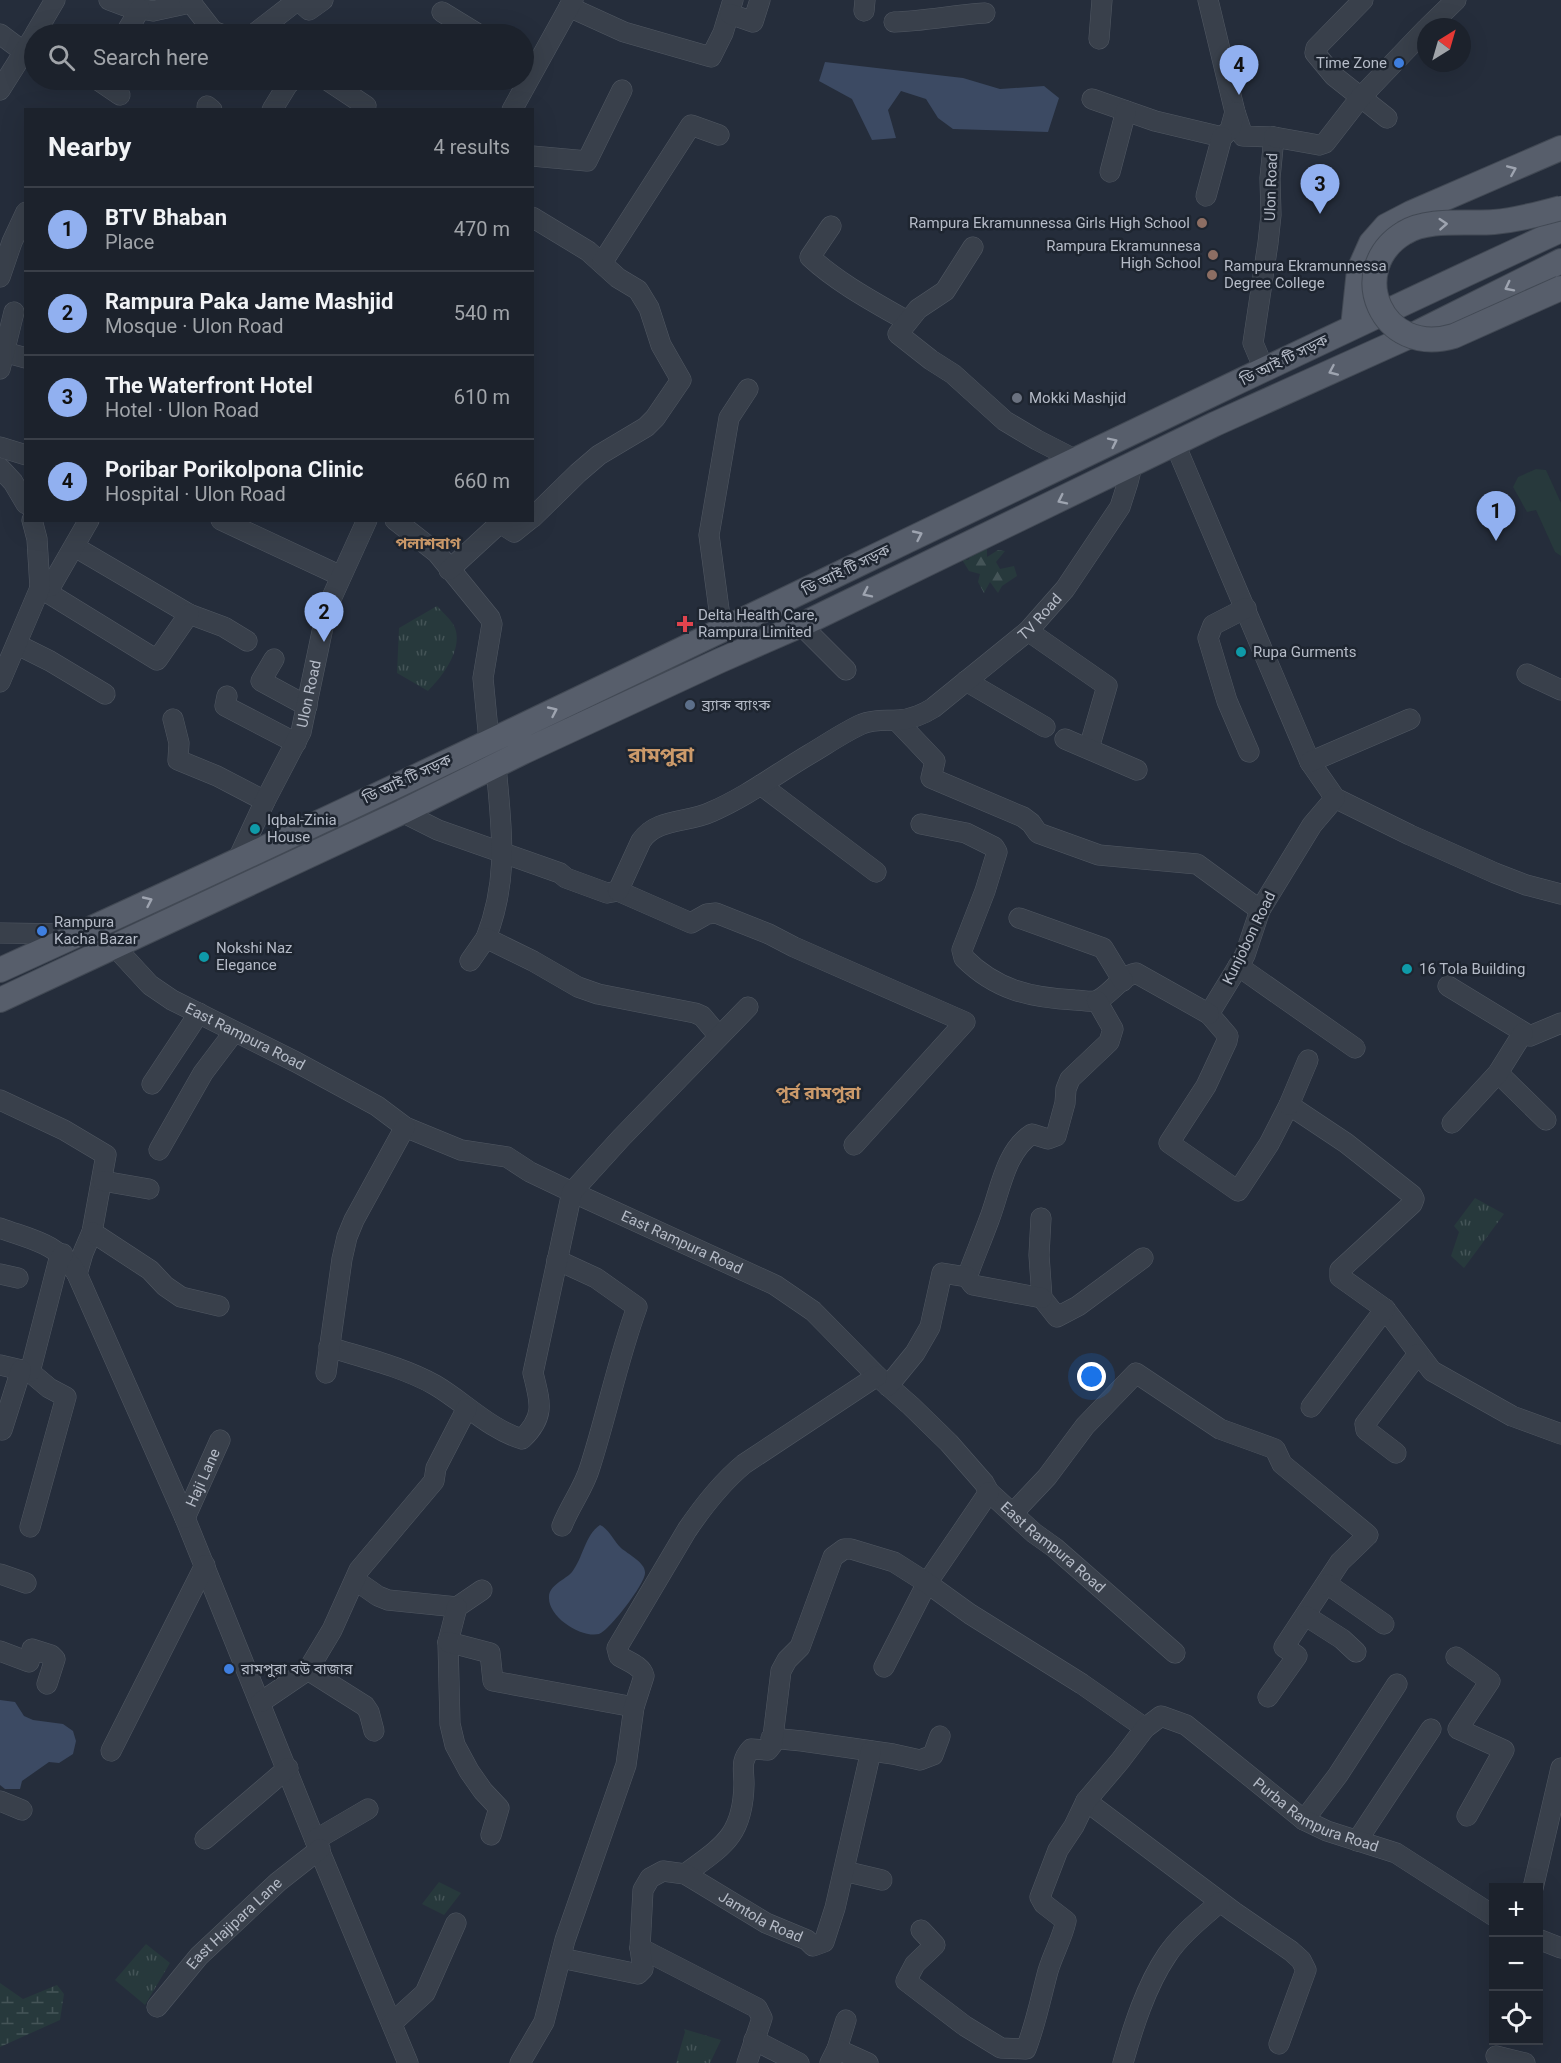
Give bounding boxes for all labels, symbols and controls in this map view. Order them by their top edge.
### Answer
north arrow [1417,18,1471,72]
search box [24,24,534,90]
icon: search [45,41,78,74]
text: Search here [93,45,209,70]
pin: 4 [1220,46,1258,95]
place label: Time Zone [1316,54,1387,72]
marker: Time Zone [1392,56,1406,70]
text: Nearby [48,132,131,162]
text: 4 results [434,135,510,159]
street label: Ulon Road [1261,153,1281,221]
pin: 3 [1300,164,1340,214]
one-way arrow [1505,165,1516,177]
text: BTV Bhaban [105,205,227,230]
place label: Rampura Ekramunnessa Girls High School [909,214,1190,232]
marker: Rampura Ekramunnessa Girls High School [1195,216,1209,230]
text: 1 [62,217,73,241]
text: 470 m [454,217,510,241]
one-way arrow [1438,218,1447,231]
text: Place [105,230,154,254]
place label: Rampura Ekramunnesa High School [1046,237,1201,272]
marker: Rampura Ekramunnesa High School [1206,248,1220,262]
place label: Rampura Ekramunnessa Degree College [1224,257,1387,292]
marker: Rampura Ekramunnessa Degree College [1205,268,1219,282]
one-way arrow [1504,280,1515,292]
text: Rampura Paka Jame Mashjid [105,289,393,314]
text: 2 [62,301,73,325]
text: 540 m [454,301,510,325]
text: Mosque · Ulon Road [105,314,283,338]
street label: ডি আই টি সড়ক [1236,331,1332,389]
one-way arrow [1328,364,1339,376]
text: The Waterfront Hotel [105,373,313,398]
text: 3 [62,385,73,409]
text: 610 m [454,385,510,409]
place label: Mokki Mashjid [1029,389,1126,407]
marker: Mokki Mashjid [1010,391,1024,405]
text: Hotel · Ulon Road [105,398,259,422]
one-way arrow [1106,438,1117,450]
text: Poribar Porikolpona Clinic [105,457,363,482]
text: 4 [62,469,73,493]
text: 660 m [454,469,510,493]
text: Hospital · Ulon Road [105,482,286,506]
one-way arrow [1057,492,1068,504]
pin: 1 [1476,492,1516,541]
one-way arrow [911,531,922,543]
district label: পলাশবাগ [395,534,461,553]
street label: ডি আই টি সড়ক [798,541,894,599]
one-way arrow [863,586,874,598]
street label: TV Road [1015,590,1066,644]
pin: 2 [304,592,344,642]
place label: Delta Health Care, Rampura Limited [698,606,817,641]
marker: Delta Health Care, Rampura Limited [676,615,694,633]
place label: Rupa Gurments [1253,643,1356,661]
marker: Rupa Gurments [1234,645,1248,659]
street label: Ulon Road [293,659,325,729]
place label: ব্র্যাক ব্যাংক [701,696,771,714]
marker: ব্র্যাক ব্যাংক [683,698,697,712]
one-way arrow [546,706,557,718]
district label: রামপুরা [627,743,695,767]
street label: ডি আই টি সড়ক [359,750,455,808]
place label: Iqbal-Zinia House [267,811,337,846]
marker: Iqbal-Zinia House [248,822,262,836]
street label: Kunjobon Road [1219,889,1279,987]
one-way arrow [142,897,153,909]
place label: Rampura Kacha Bazar [54,913,138,948]
marker: Rampura Kacha Bazar [35,924,49,938]
place label: Nokshi Naz Elegance [216,939,293,974]
marker: Nokshi Naz Elegance [197,950,211,964]
place label: 16 Tola Building [1419,960,1525,978]
marker: 16 Tola Building [1400,962,1414,976]
street label: East Rampura Road [182,999,308,1074]
district label: পূর্ব রামপুরা [775,1082,861,1104]
street label: East Rampura Road [618,1207,745,1278]
your location [1077,1362,1106,1391]
street label: Haji Lane [182,1446,224,1510]
street label: East Rampura Road [997,1498,1109,1597]
place label: রামপুরা বউ বাজার [240,1660,354,1678]
marker: রামপুরা বউ বাজার [222,1662,236,1676]
street label: Purba Rampura Road [1250,1774,1381,1856]
street label: East Hajipara Lane [183,1874,286,1973]
map controls [1489,1883,1543,2045]
button: + [1489,1883,1543,1937]
street label: Jamtola Road [715,1887,805,1946]
button: − [1489,1937,1543,1991]
button: locate [1489,1991,1543,2045]

